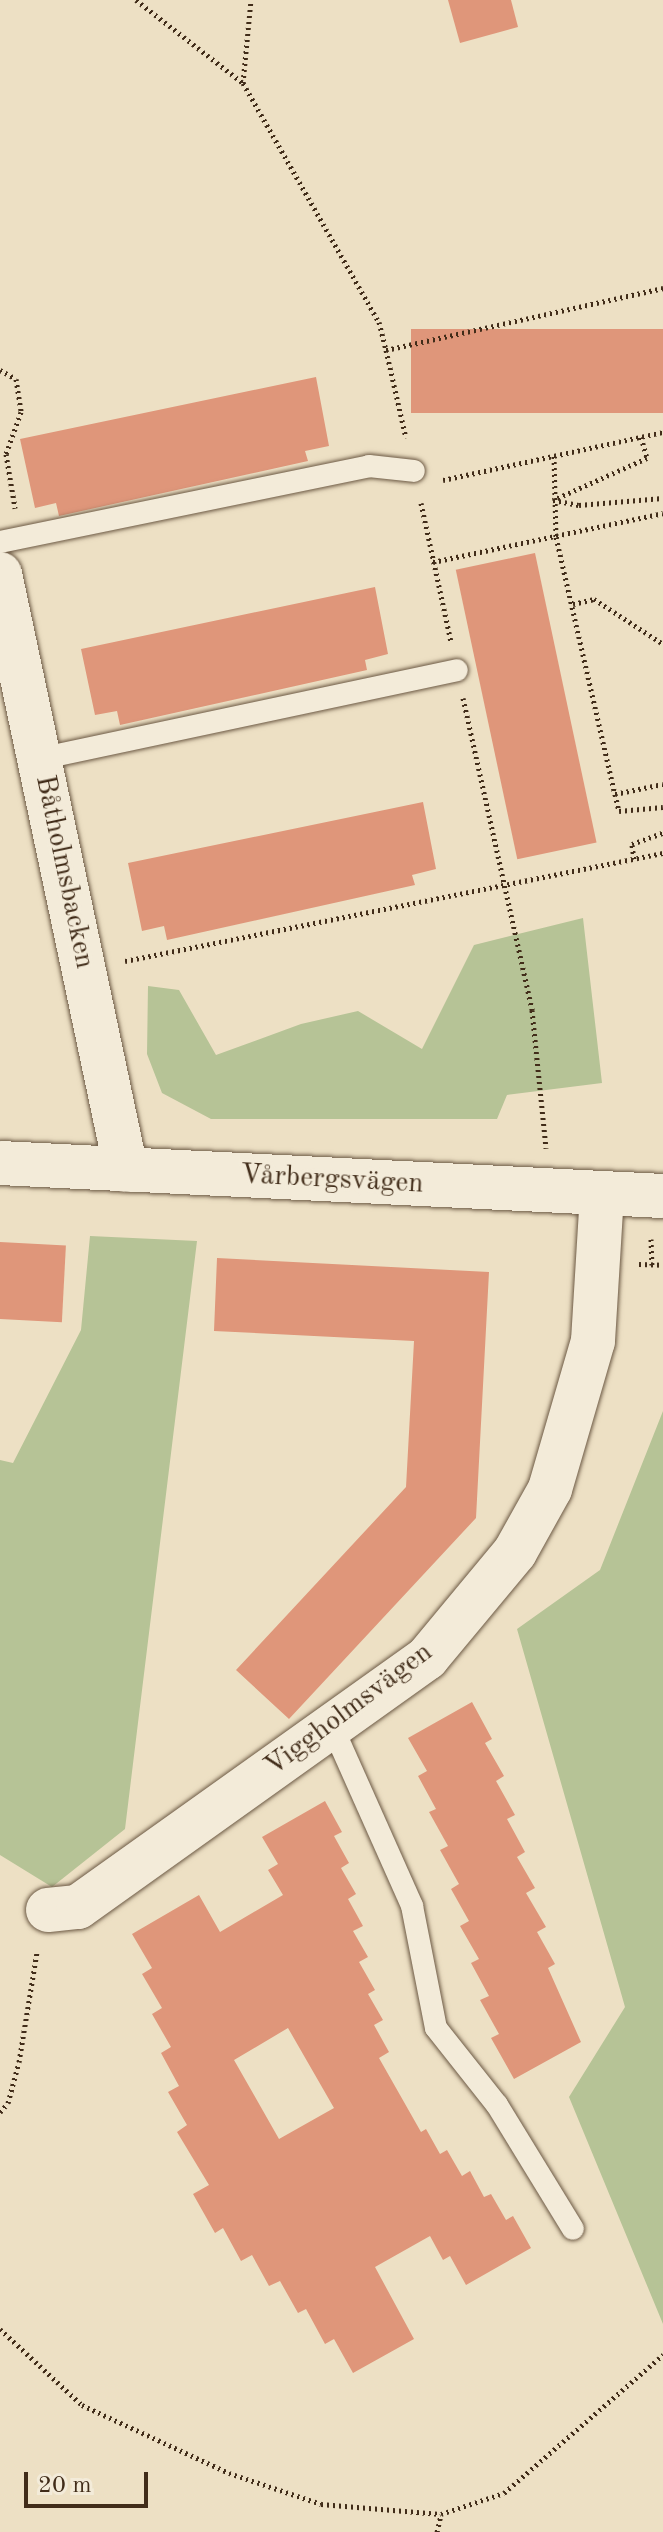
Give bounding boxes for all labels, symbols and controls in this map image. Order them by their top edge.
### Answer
street label: Båtholmsbacken [27,772,101,972]
street label: Vårbergsvägen [240,1158,424,1202]
street label: Viggholmsvägen [259,1636,439,1784]
scale bar [28,2456,152,2506]
text: 20 m [38,2474,92,2498]

